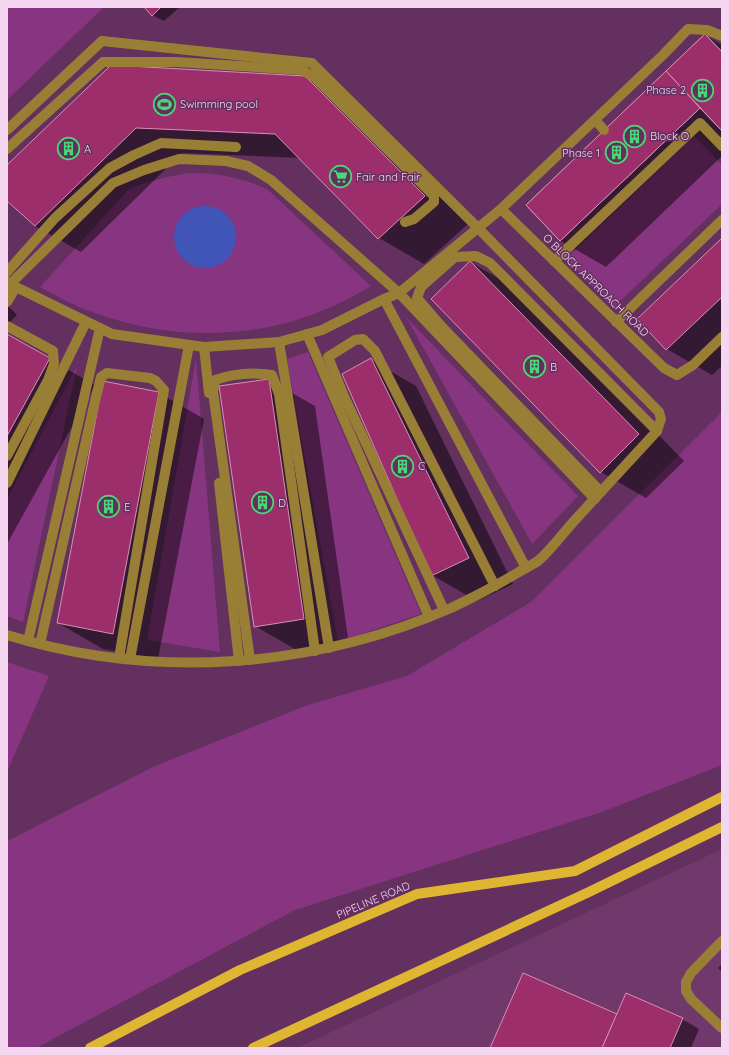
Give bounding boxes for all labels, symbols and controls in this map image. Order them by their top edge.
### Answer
building icon: Phase 2 [689,77,715,103]
place label: Phase 2 [646,83,686,97]
sports icon: Swimming pool [151,91,177,117]
place label: Swimming pool [180,97,258,111]
building icon: Block O [622,123,648,149]
place label: Block O [650,129,689,143]
building icon: A [56,136,82,162]
building icon: Phase 1 [603,140,629,166]
place label: A [84,142,91,156]
place label: Phase 1 [562,146,600,160]
supermarket icon: Fair and Fair [328,164,354,190]
place label: Fair and Fair [356,170,421,184]
street label: O BLOCK APPROACH ROAD [540,231,652,339]
building icon: B [522,354,548,380]
place label: B [550,360,557,374]
building icon: C [390,453,416,479]
place label: C [418,459,425,473]
building icon: D [249,490,275,516]
building icon: E [95,494,121,520]
place label: D [278,496,286,510]
place label: E [124,500,130,514]
street label: PIPELINE ROAD [334,878,412,922]

